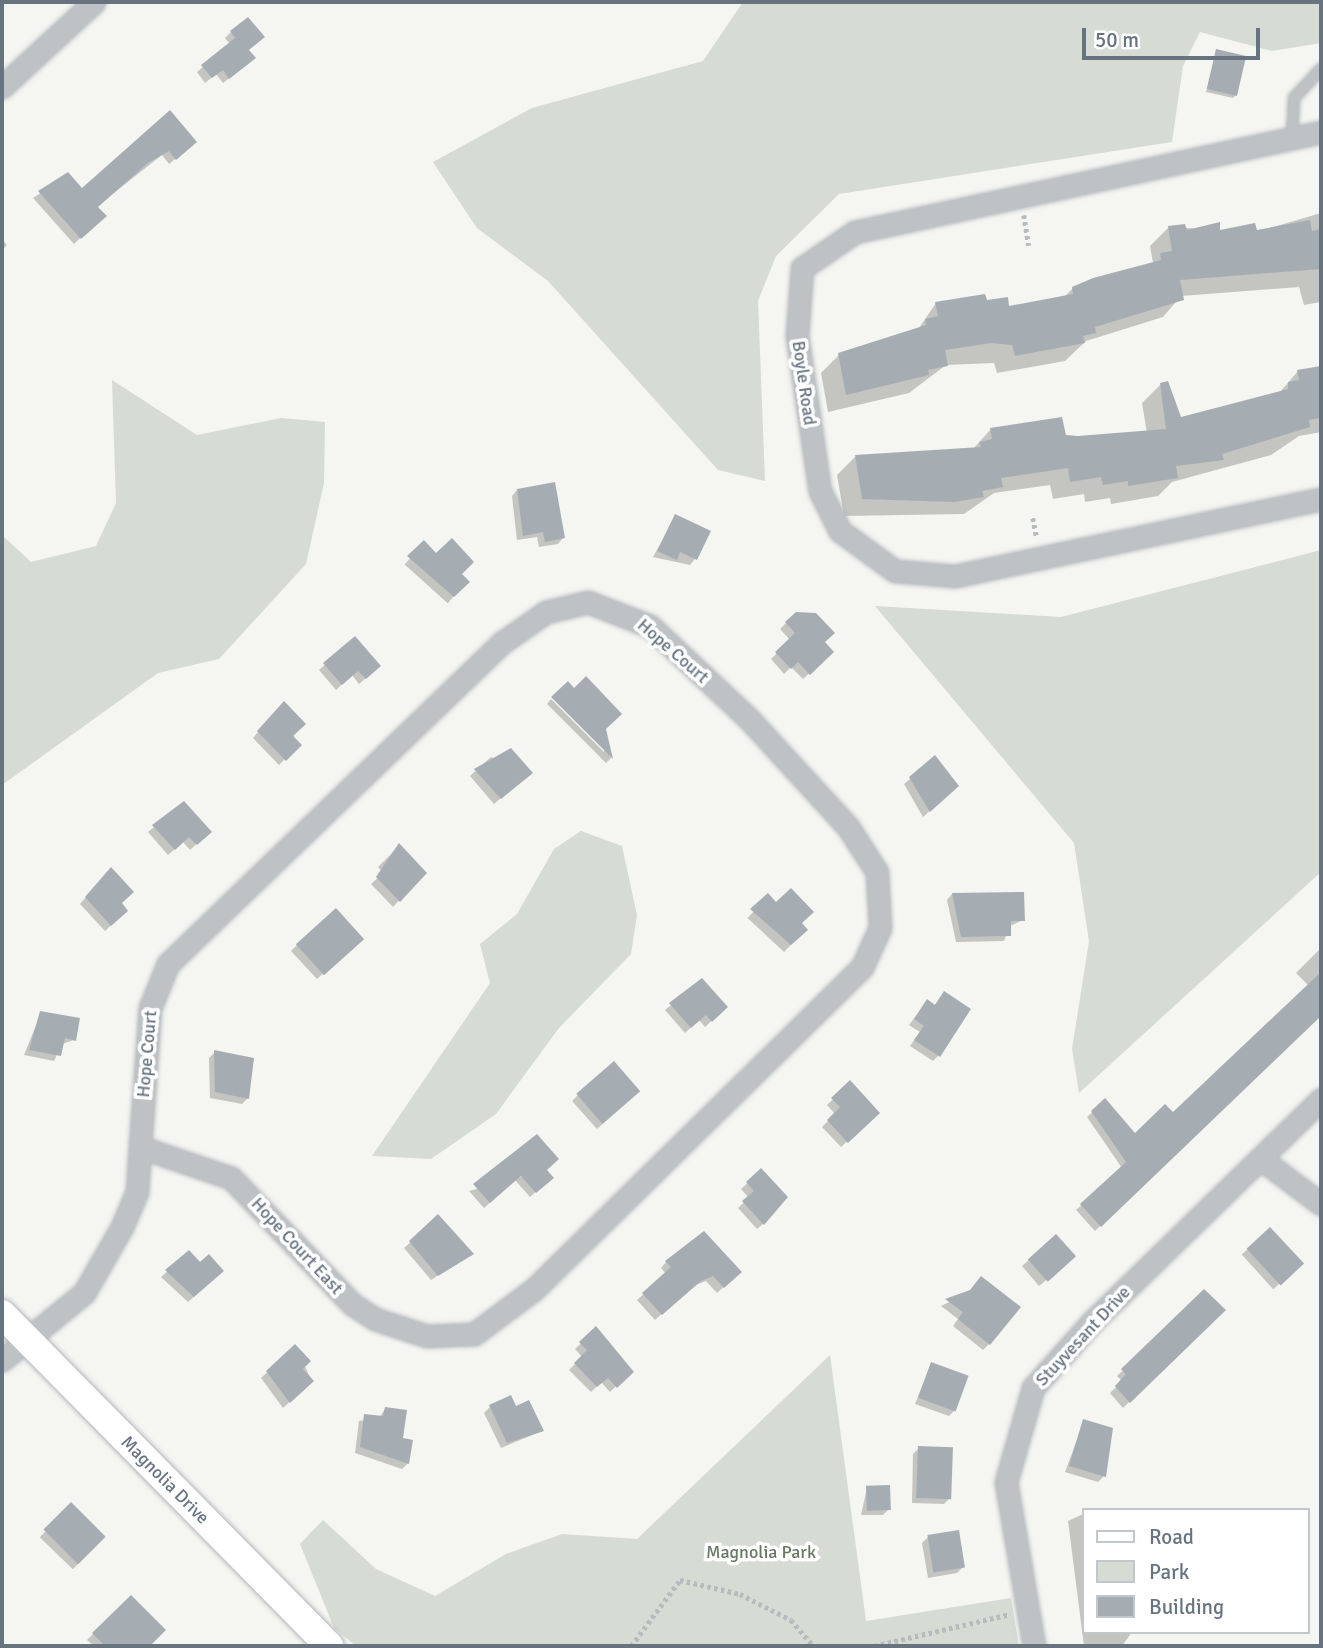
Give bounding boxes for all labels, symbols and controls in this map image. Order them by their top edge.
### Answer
scale bar [1085,14,1264,58]
text: 50 m [1095,27,1139,53]
street label: Boyle Road [787,339,821,427]
street label: Hope Court [633,614,713,688]
street label: Hope Court [132,1010,162,1098]
street label: Hope Court East [247,1193,347,1299]
street label: Stuyvesant Drive [1031,1282,1135,1390]
street label: Magnolia Drive [116,1431,214,1529]
legend [1082,1508,1309,1634]
text: Road [1149,1524,1194,1550]
park label: Magnolia Park [706,1541,816,1563]
text: Park [1149,1559,1189,1585]
text: Building [1149,1594,1224,1620]

